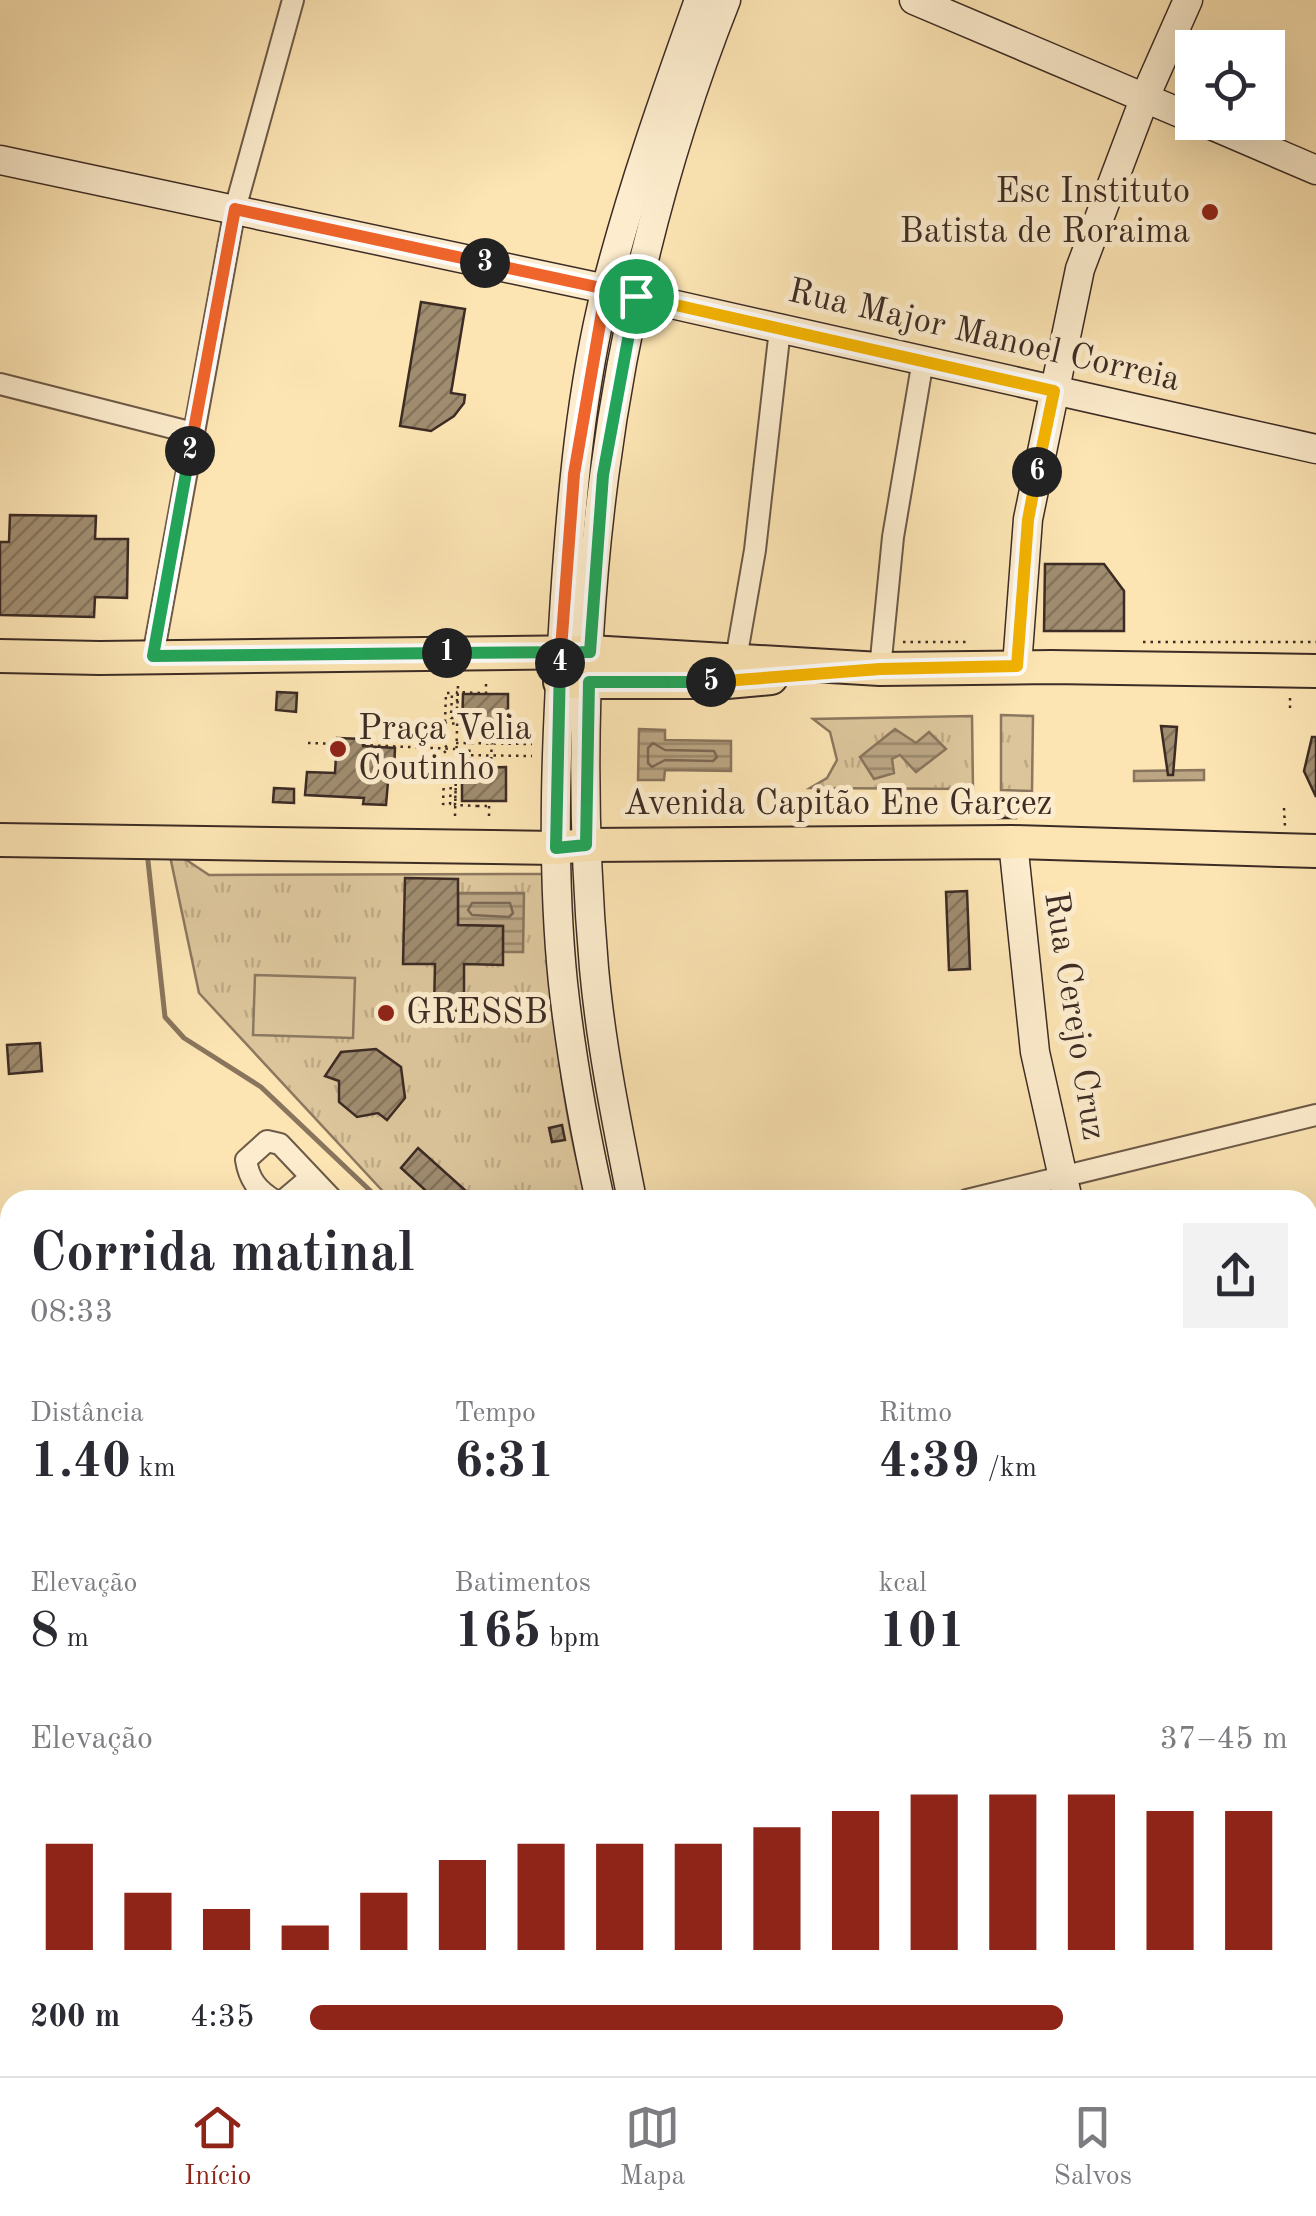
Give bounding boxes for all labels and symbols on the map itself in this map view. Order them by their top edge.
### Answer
place label: Esc Instituto Batista de Roraima [900,175,1190,250]
marker: Esc Instituto Batista de Roraima [1199,201,1221,223]
pin: 3 [460,238,510,288]
pin [594,254,679,339]
street label: Rua Major Manoel Correia [785,274,1183,398]
pin: 2 [165,426,215,476]
pin: 6 [1012,447,1062,497]
pin: 1 [422,628,472,678]
pin: 4 [535,638,585,688]
pin: 5 [686,657,736,707]
place label: Praça Velia Coutinho [358,712,532,787]
marker: Praça Velia Coutinho [327,738,349,760]
street label: Avenida Capitão Ene Garcez [624,787,1052,822]
street label: Rua Cerejo Cruz [1037,889,1111,1143]
place label: GRESSB [406,996,548,1031]
marker: GRESSB [375,1002,397,1024]

